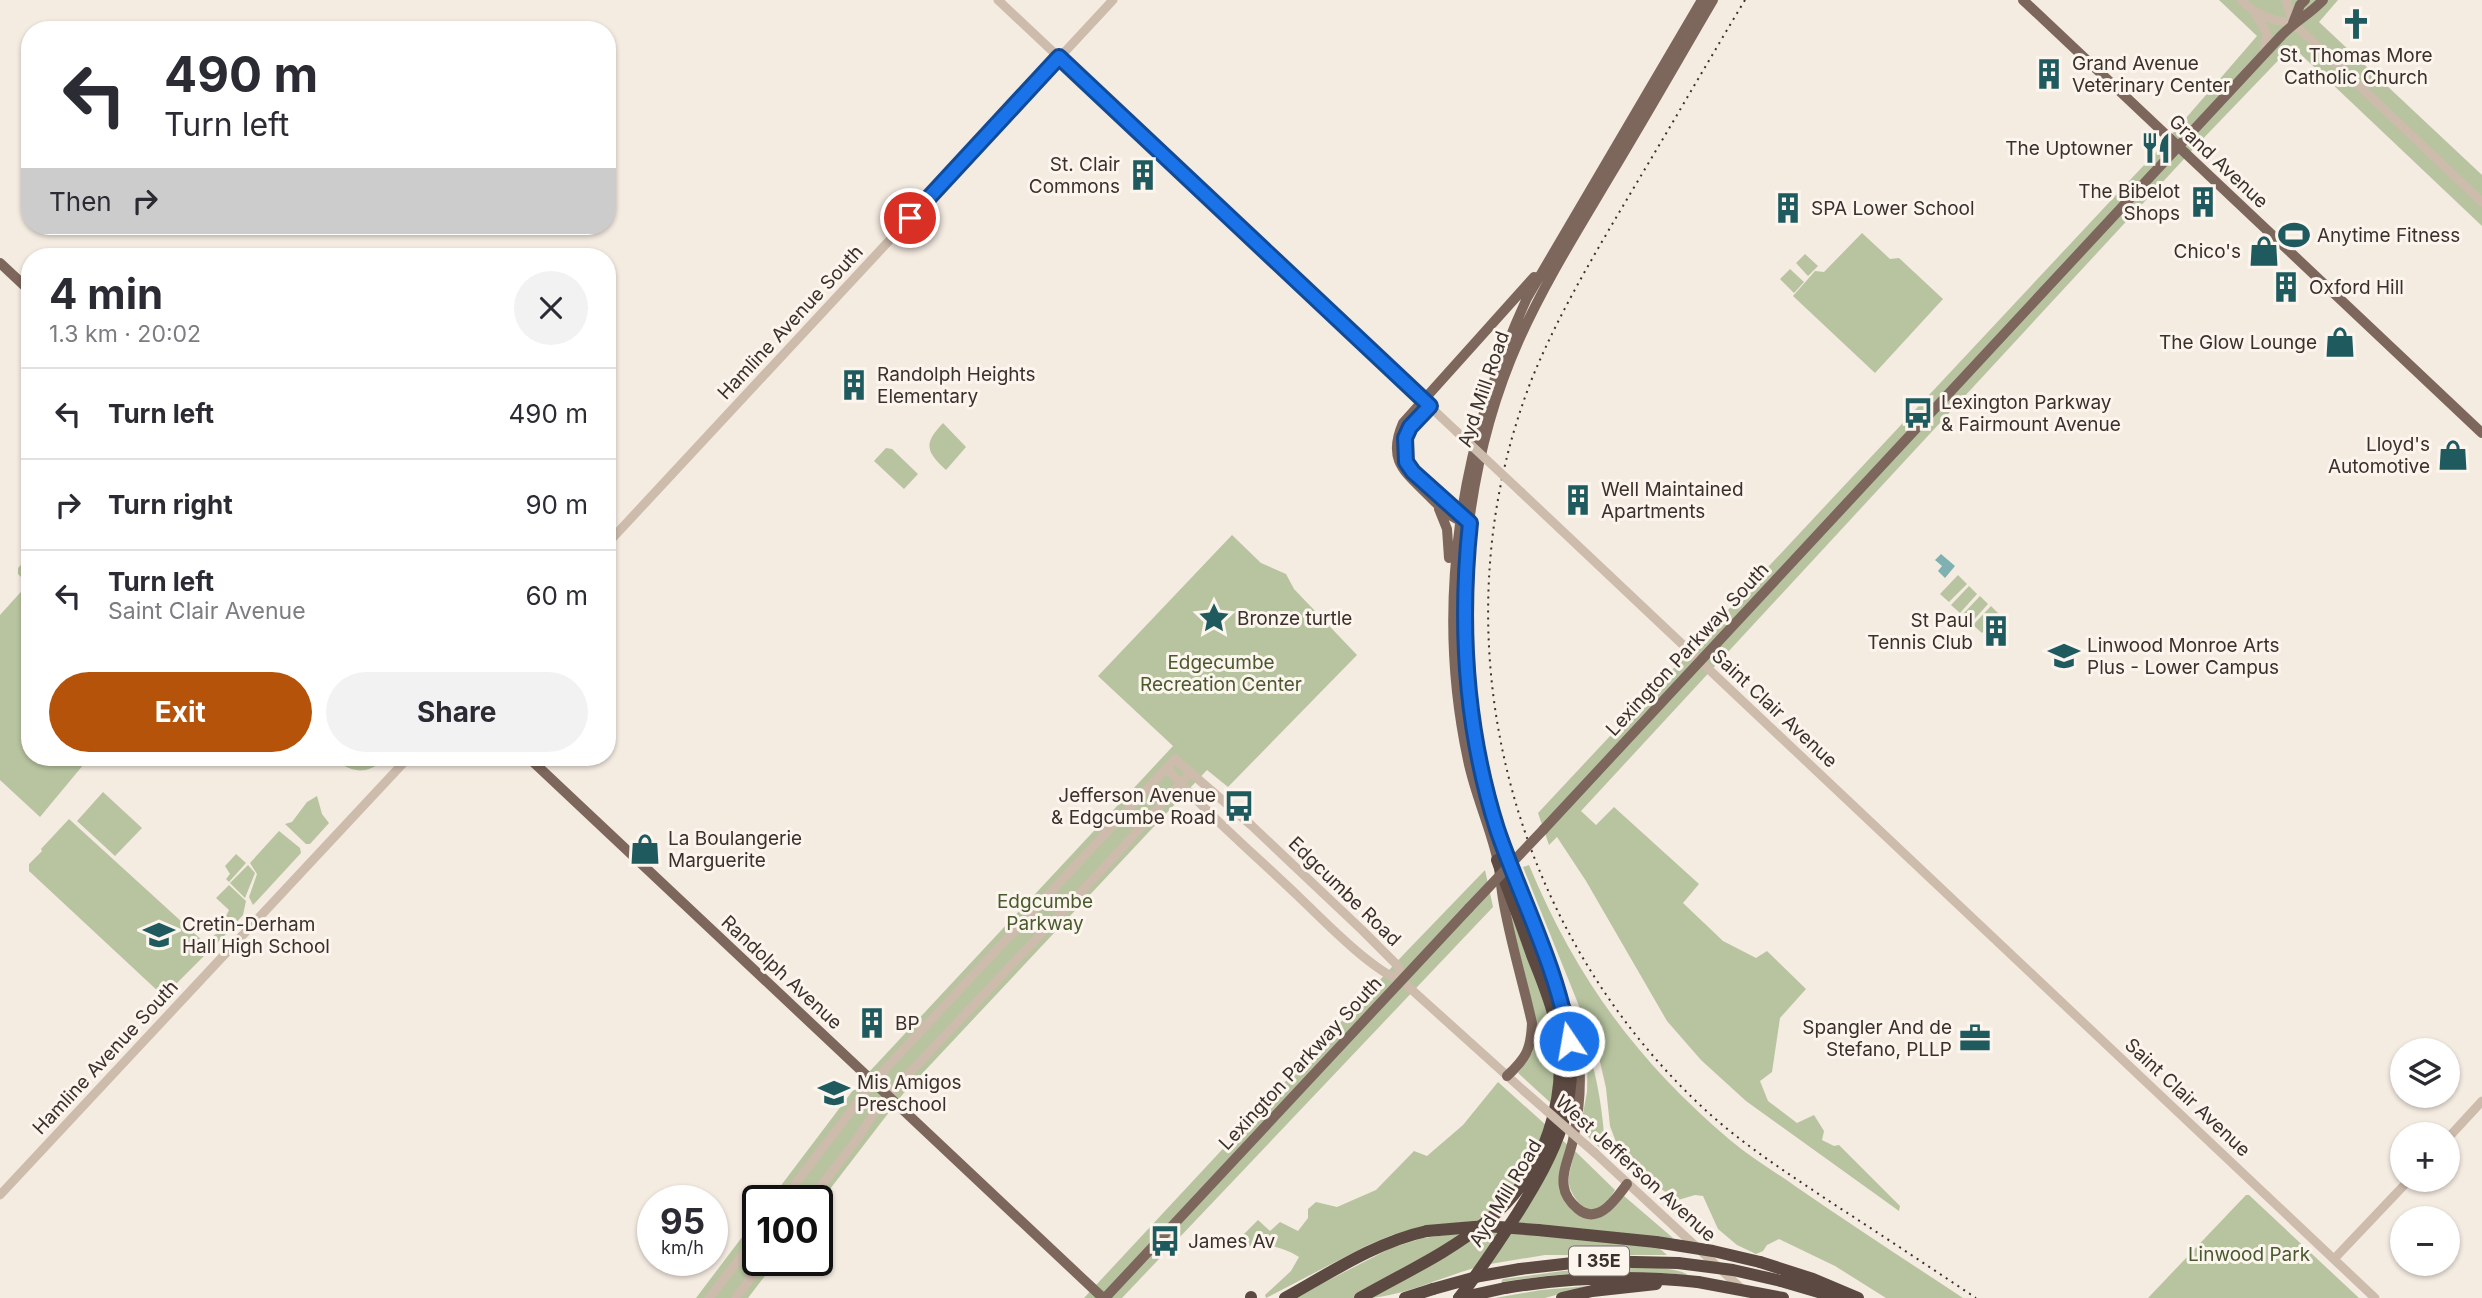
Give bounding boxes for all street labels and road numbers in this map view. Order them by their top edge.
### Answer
street label: Grand Avenue [2164,110,2273,213]
street label: Hamline Avenue South [713,240,868,404]
street label: Ayd Mill Road [1453,328,1514,450]
street label: Lexington Parkway South [1601,558,1774,741]
street label: Saint Clair Avenue [1707,644,1842,772]
street label: Edgcumbe Road [1284,832,1406,951]
street label: Randolph Avenue [717,911,847,1034]
street label: Lexington Parkway South [1214,972,1387,1155]
street label: Hamline Avenue South [28,975,183,1139]
street label: Saint Clair Avenue [2120,1033,2255,1161]
street label: West Jefferson Avenue [1551,1090,1721,1247]
street label: Ayd Mill Road [1464,1135,1547,1251]
road number: I 35E [1569,1246,1629,1276]

